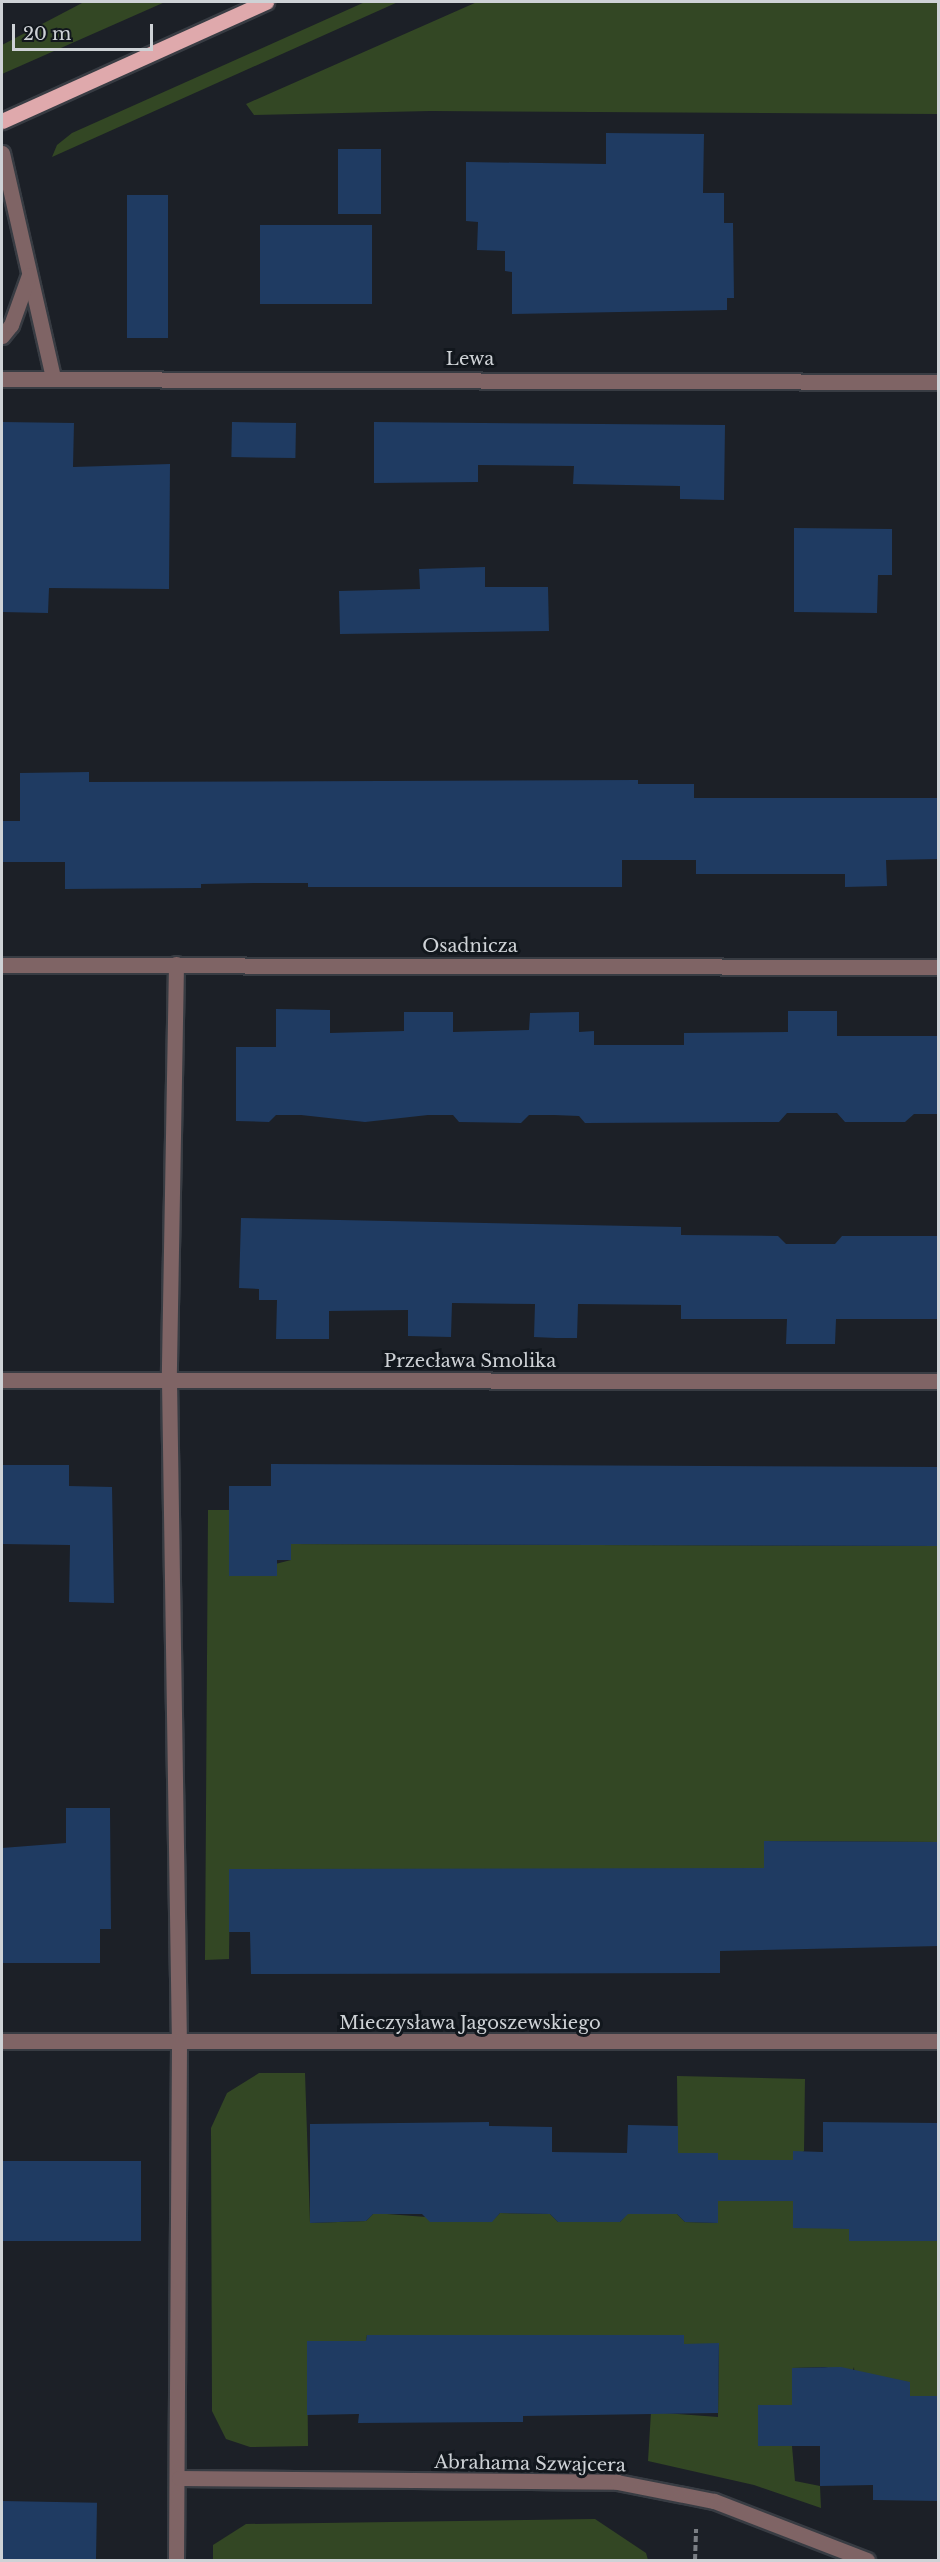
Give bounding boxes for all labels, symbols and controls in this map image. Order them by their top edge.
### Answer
scale bar [15,12,156,50]
text: 20 m [23,23,71,45]
street label: Lewa [446,348,494,370]
street label: Osadnicza [422,935,518,957]
street label: Przecława Smolika [384,1350,556,1372]
street label: Mieczysława Jagoszewskiego [339,2012,601,2034]
street label: Abrahama Szwajcera [434,2452,626,2476]

